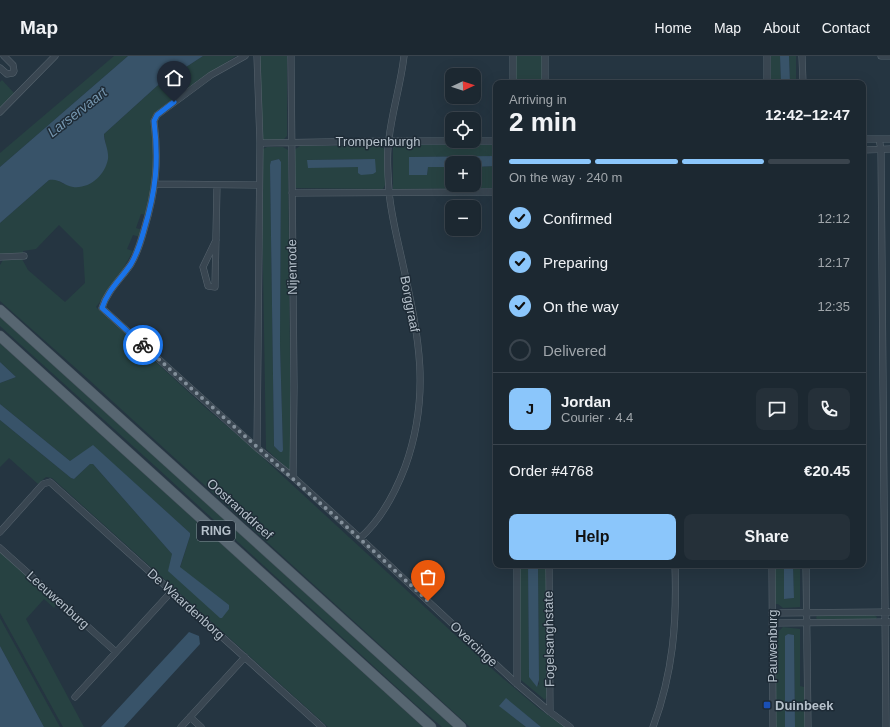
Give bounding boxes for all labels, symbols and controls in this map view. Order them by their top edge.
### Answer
text: Map [20,17,58,38]
text: Home [655,20,692,36]
text: Map [714,20,741,36]
text: About [763,20,800,36]
text: Contact [822,20,870,36]
pin [157,61,191,102]
icon: home [163,67,185,89]
north arrow [445,68,481,104]
map controls [445,68,481,236]
water label: Larservaart [44,83,111,140]
text: Arriving in [509,92,567,107]
text: 12:42–12:47 [765,106,850,123]
text: 2 min [509,107,577,137]
button: locate [445,112,481,148]
street label: Trompenburgh [336,134,420,149]
button: + [445,156,481,192]
text: On the way · 240 m [509,170,622,185]
button: − [445,200,481,236]
icon: check [509,207,531,229]
text: Confirmed [543,210,612,227]
text: 12:12 [817,211,850,226]
street label: Nijenrode [284,239,300,295]
icon: check [509,251,531,273]
text: Preparing [543,254,608,271]
text: 12:17 [817,255,850,270]
street label: Borggraaf [397,275,423,334]
icon: check [509,295,531,317]
text: On the way [543,298,619,315]
text: 12:35 [817,299,850,314]
courier [123,325,163,365]
icon: bike [132,334,154,356]
text: Delivered [543,342,606,359]
button: chat [756,388,798,430]
button: phone [808,388,850,430]
text: Jordan [561,393,611,410]
text: J [526,400,534,417]
text: Courier · 4.4 [561,410,633,425]
text: Order #4768 [509,462,593,479]
text: €20.45 [804,462,850,479]
street label: Oostranddreef [204,476,276,543]
button: Help [509,514,676,560]
button: Share [684,514,850,560]
road number: RING [197,521,235,541]
pin [411,560,445,601]
street label: De Waardenborg [144,565,228,643]
icon: bag [417,566,439,588]
street label: Leeuwenburg [24,568,92,632]
street label: Fogelsanghstate [541,591,557,687]
street label: Pauwenburg [765,610,780,683]
street label: Overcinge [447,618,501,670]
place label: Duinbeek [775,698,834,713]
marker: Duinbeek [762,700,772,710]

